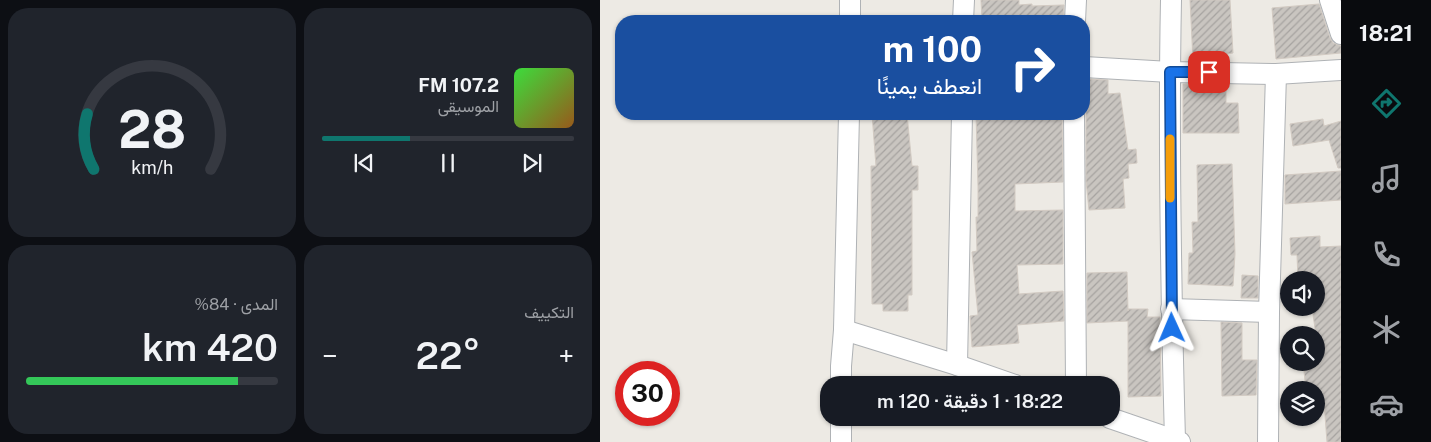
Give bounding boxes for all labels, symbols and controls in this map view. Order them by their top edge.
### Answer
text: 18:21 [1359,20,1413,46]
text: 100 m [883,29,982,70]
icon: right [1000,35,1065,100]
pin [1188,51,1230,93]
icon: arrive [1195,58,1223,86]
text: انعطف يمينًا [877,73,982,99]
text: 107.2 FM [418,74,499,96]
icon: directions [1369,86,1404,121]
text: الموسيقى [438,97,499,116]
text: 28 [118,99,186,160]
icon: previous [350,149,378,177]
icon: pause [434,149,462,177]
icon: next [518,149,546,177]
text: km/h [131,157,173,178]
icon: music [1369,161,1404,196]
icon: phone [1369,237,1404,272]
map controls [1280,271,1325,426]
button: sound [1280,271,1325,316]
text: المدى · 84% [195,295,278,314]
position arrow [1145,301,1197,353]
text: التكييف [524,303,574,322]
icon: climate [1369,312,1404,347]
text: 420 km [142,325,278,370]
button: search [1280,326,1325,371]
text: 22° [416,333,480,378]
text: − [322,339,338,372]
text: + [558,339,574,372]
speed limit sign: 30 [615,361,680,426]
button: layers [1280,381,1325,426]
icon: car [1369,387,1404,422]
text: 18:22 · 1 دقيقة · 120 m [877,390,1063,412]

